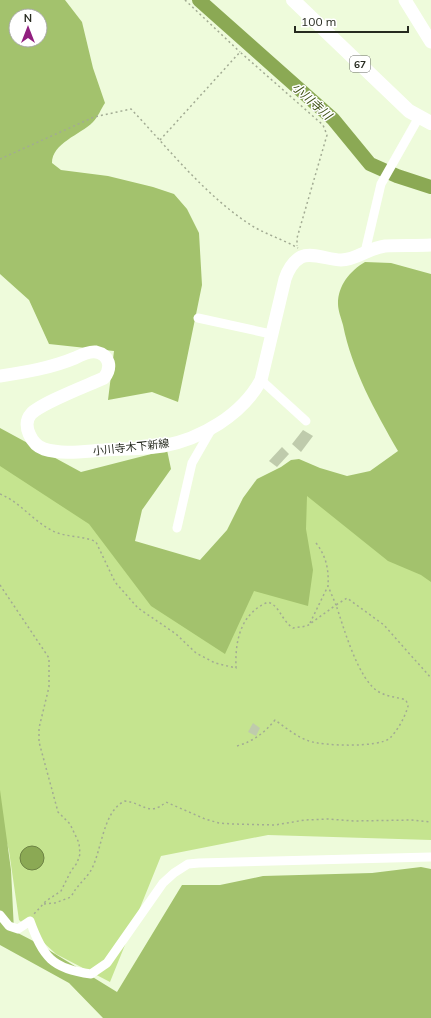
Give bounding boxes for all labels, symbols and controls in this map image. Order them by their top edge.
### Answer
north arrow [8,8,48,48]
scale bar [295,8,408,34]
text: N [24,11,32,25]
text: 100 m [301,14,336,29]
road number: 67 [350,56,370,72]
water label: 小川寺川 [289,79,336,124]
street label: 小川寺木下新線 [92,436,170,458]

